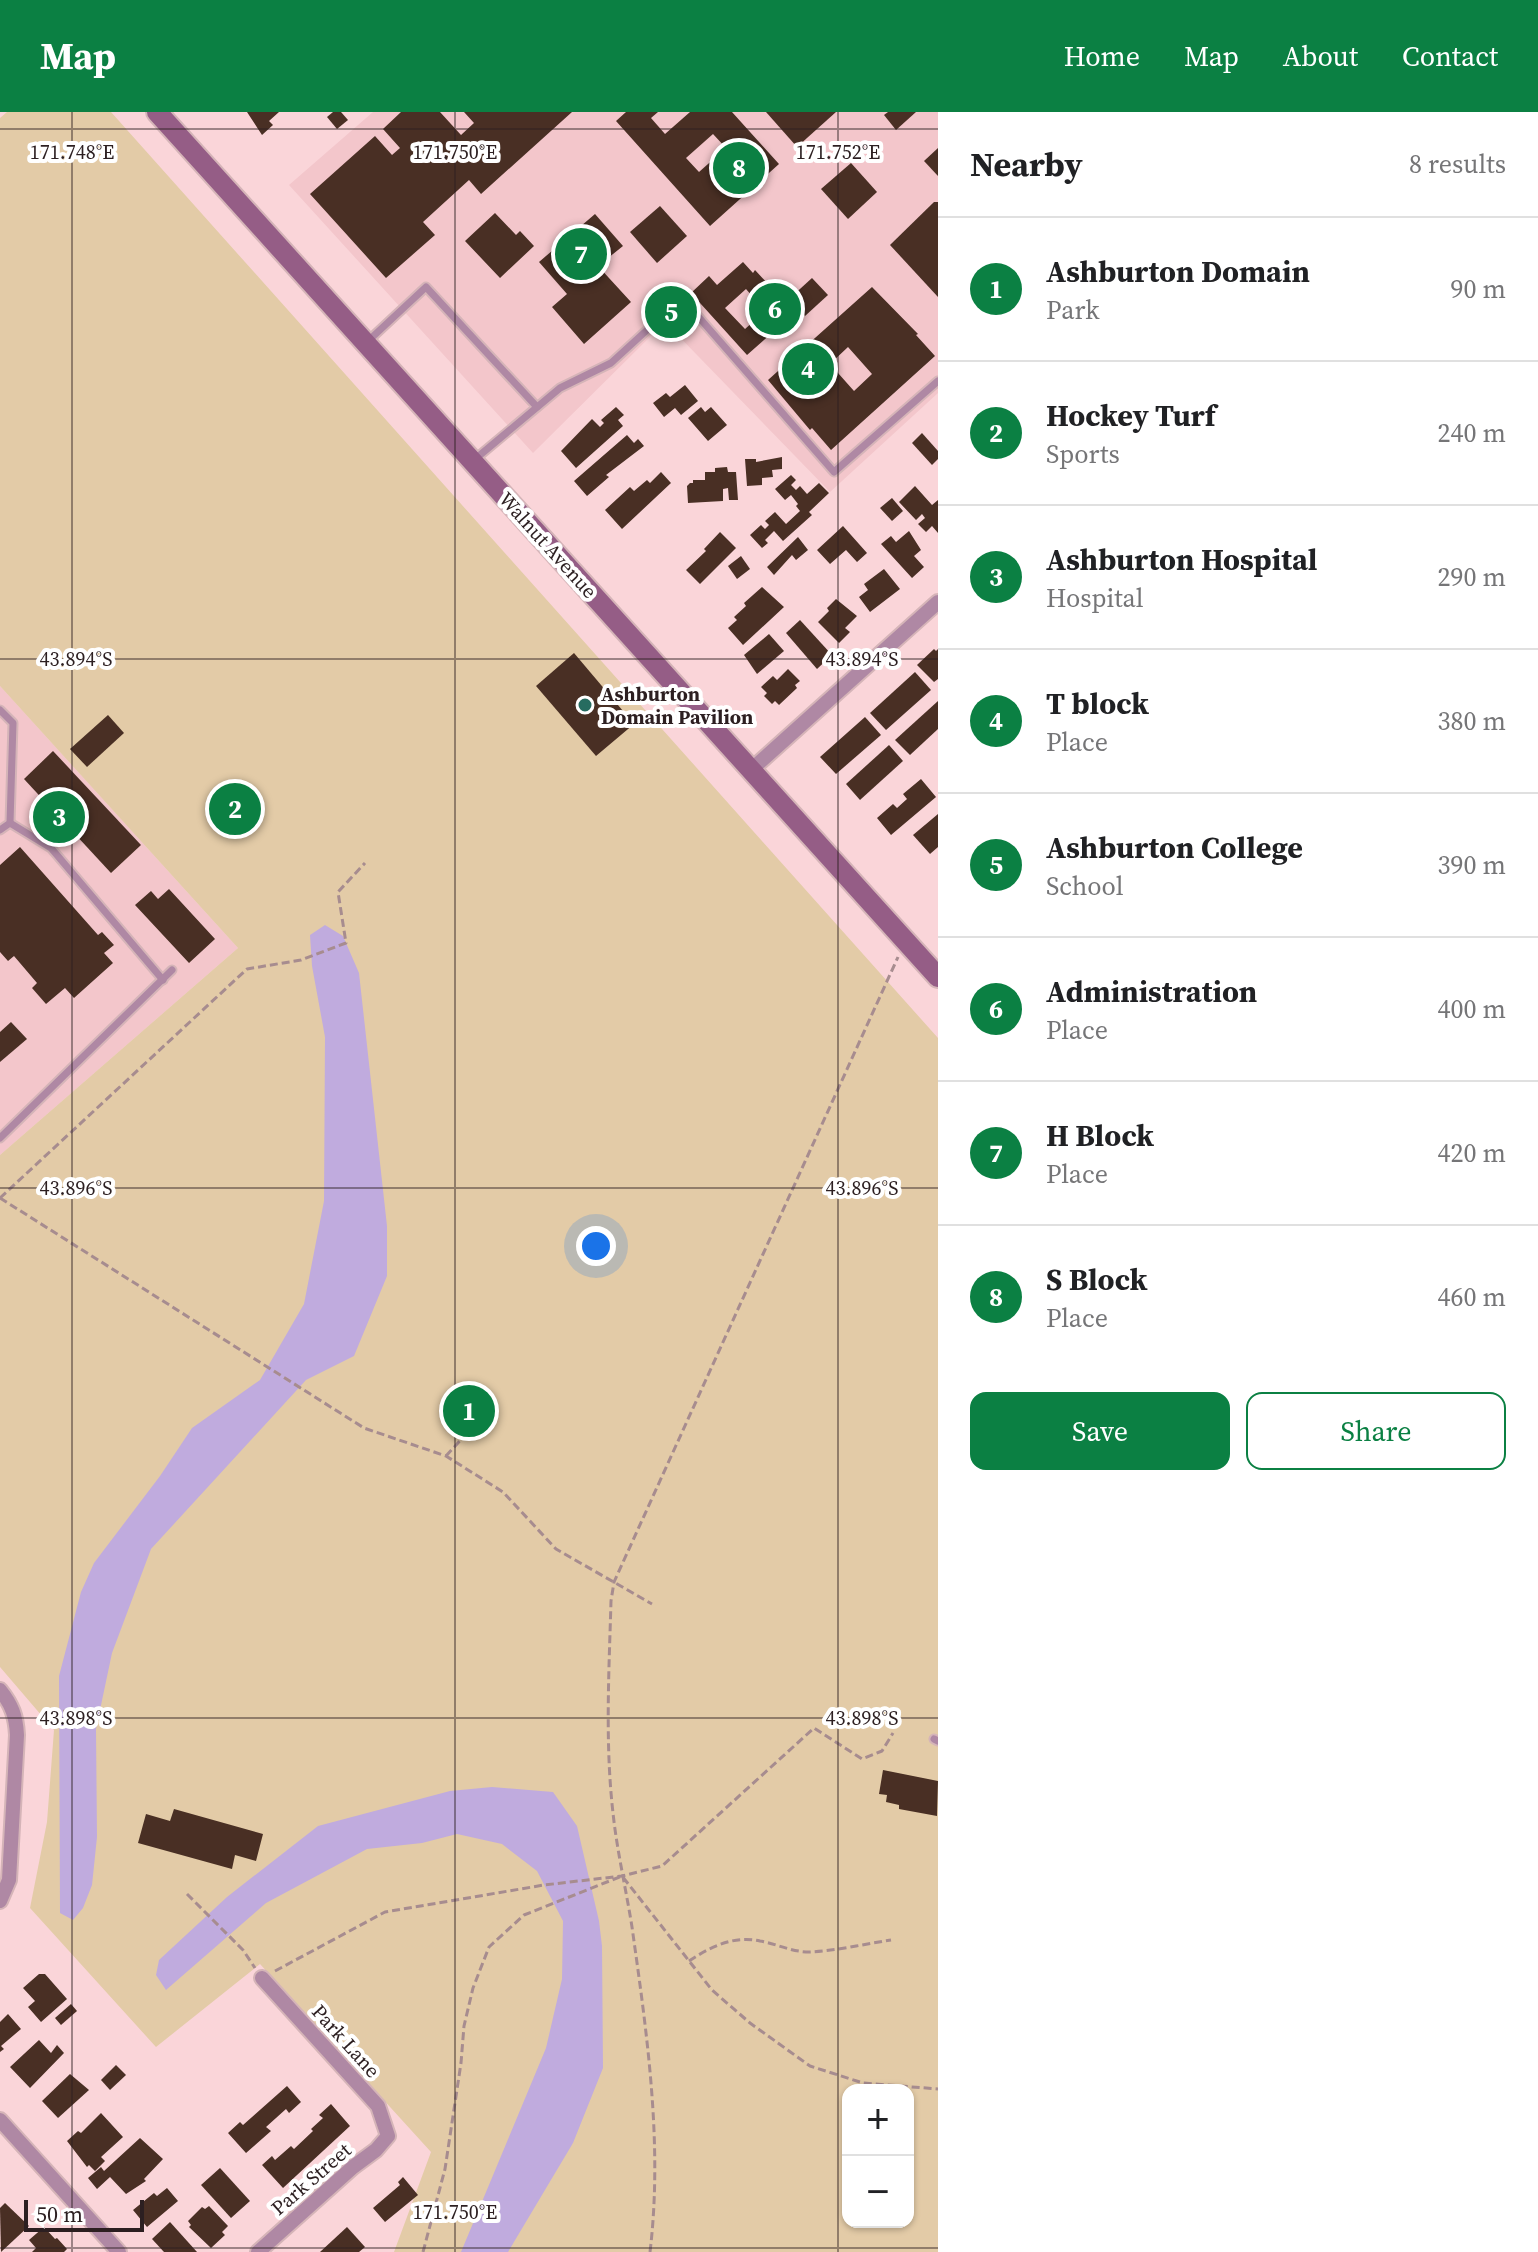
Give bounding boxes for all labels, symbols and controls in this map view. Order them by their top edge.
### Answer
text: Map [40,30,116,82]
text: Home [1064,37,1140,75]
text: Map [1184,37,1239,75]
text: About [1283,37,1358,75]
text: Contact [1402,37,1498,75]
text: 171.748°E [30,138,114,166]
text: 171.750°E [413,138,497,166]
pin: 8 [713,138,765,198]
text: 171.752°E [796,138,880,166]
text: Nearby [970,141,1083,187]
text: 8 results [1409,146,1506,182]
pin: 7 [555,224,607,284]
text: Ashburton Domain [1046,251,1310,292]
text: 1 [989,271,1003,307]
text: 90 m [1451,271,1506,307]
pin: 6 [749,279,801,339]
pin: 5 [645,282,697,342]
text: Park [1046,292,1099,328]
pin: 4 [782,339,834,399]
text: Hockey Turf [1046,395,1216,436]
text: 2 [989,415,1003,451]
text: 240 m [1438,415,1506,451]
text: Sports [1046,436,1120,472]
street label: Walnut Avenue [493,486,603,604]
text: Ashburton Hospital [1046,539,1318,580]
text: 3 [989,559,1003,595]
text: 290 m [1438,559,1506,595]
text: Hospital [1046,580,1144,616]
text: 43.894°S [40,645,112,673]
text: 43.894°S [826,645,898,673]
place label: Ashburton Domain Pavilion [601,680,753,731]
text: T block [1046,683,1149,724]
marker: Ashburton Domain Pavilion [576,696,594,714]
text: 4 [989,703,1003,739]
text: 380 m [1438,703,1506,739]
text: Place [1046,724,1108,760]
pin: 2 [209,779,261,839]
pin: 3 [33,787,85,847]
text: Ashburton College [1046,827,1303,868]
text: 5 [989,847,1003,883]
text: 390 m [1438,847,1506,883]
text: School [1046,868,1123,904]
text: Administration [1046,971,1257,1012]
text: 6 [989,991,1003,1027]
text: 400 m [1438,991,1506,1027]
text: Place [1046,1012,1108,1048]
text: H Block [1046,1115,1154,1156]
text: 7 [989,1135,1003,1171]
text: 420 m [1438,1135,1506,1171]
text: Place [1046,1156,1108,1192]
text: 43.896°S [40,1174,112,1202]
text: 43.896°S [826,1174,898,1202]
your location [576,1226,616,1266]
text: S Block [1046,1259,1147,1300]
text: 8 [989,1279,1003,1315]
text: 460 m [1438,1279,1506,1315]
text: Place [1046,1300,1108,1336]
pin: 1 [443,1381,495,1441]
button: Save [970,1392,1230,1470]
button: Share [1246,1392,1506,1470]
text: 43.898°S [40,1704,112,1732]
text: 43.898°S [826,1704,898,1732]
street label: Park Lane [305,1998,387,2084]
map controls [842,2084,914,2228]
button: + [842,2084,914,2156]
street label: Park Street [265,2136,357,2222]
button: − [842,2156,914,2228]
scale bar [24,2196,144,2232]
text: 171.750°E [413,2198,497,2226]
text: 50 m [36,2199,83,2229]

